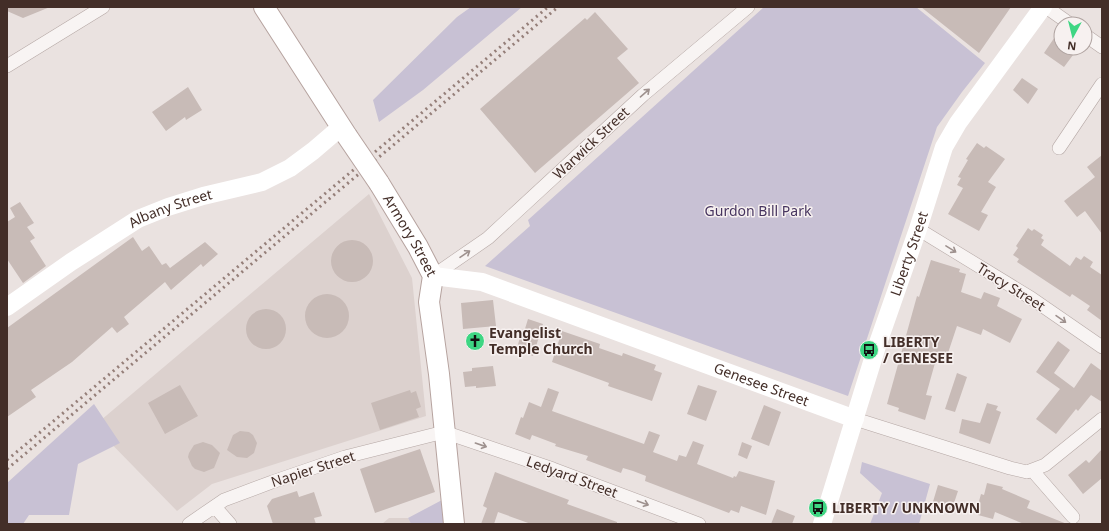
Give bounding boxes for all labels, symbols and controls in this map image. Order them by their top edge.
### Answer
north arrow [1053,16,1093,56]
text: N [1066,38,1077,54]
one-way arrow [640,89,651,98]
street label: Warwick Street [548,102,633,183]
street label: Albany Street [124,184,214,232]
street label: Armory Street [379,191,442,280]
park label: Gurdon Bill Park [705,201,812,220]
street label: Liberty Street [885,209,932,298]
one-way arrow [945,246,957,254]
one-way arrow [459,250,470,258]
street label: Tracy Street [974,258,1049,315]
one-way arrow [1055,315,1066,323]
place label: Evangelist Temple Church [489,323,593,358]
church icon: Evangelist Temple Church [464,330,486,352]
place label: LIBERTY / GENESEE [883,332,953,367]
bus stop icon: LIBERTY / GENESEE [858,339,880,361]
street label: Genesee Street [711,358,812,410]
one-way arrow [474,442,487,449]
street label: Napier Street [268,446,357,491]
street label: Ledyard Street [524,451,620,502]
bus stop icon: LIBERTY / UNKNOWN [807,497,829,519]
place label: LIBERTY / UNKNOWN [832,498,980,517]
one-way arrow [637,499,649,507]

